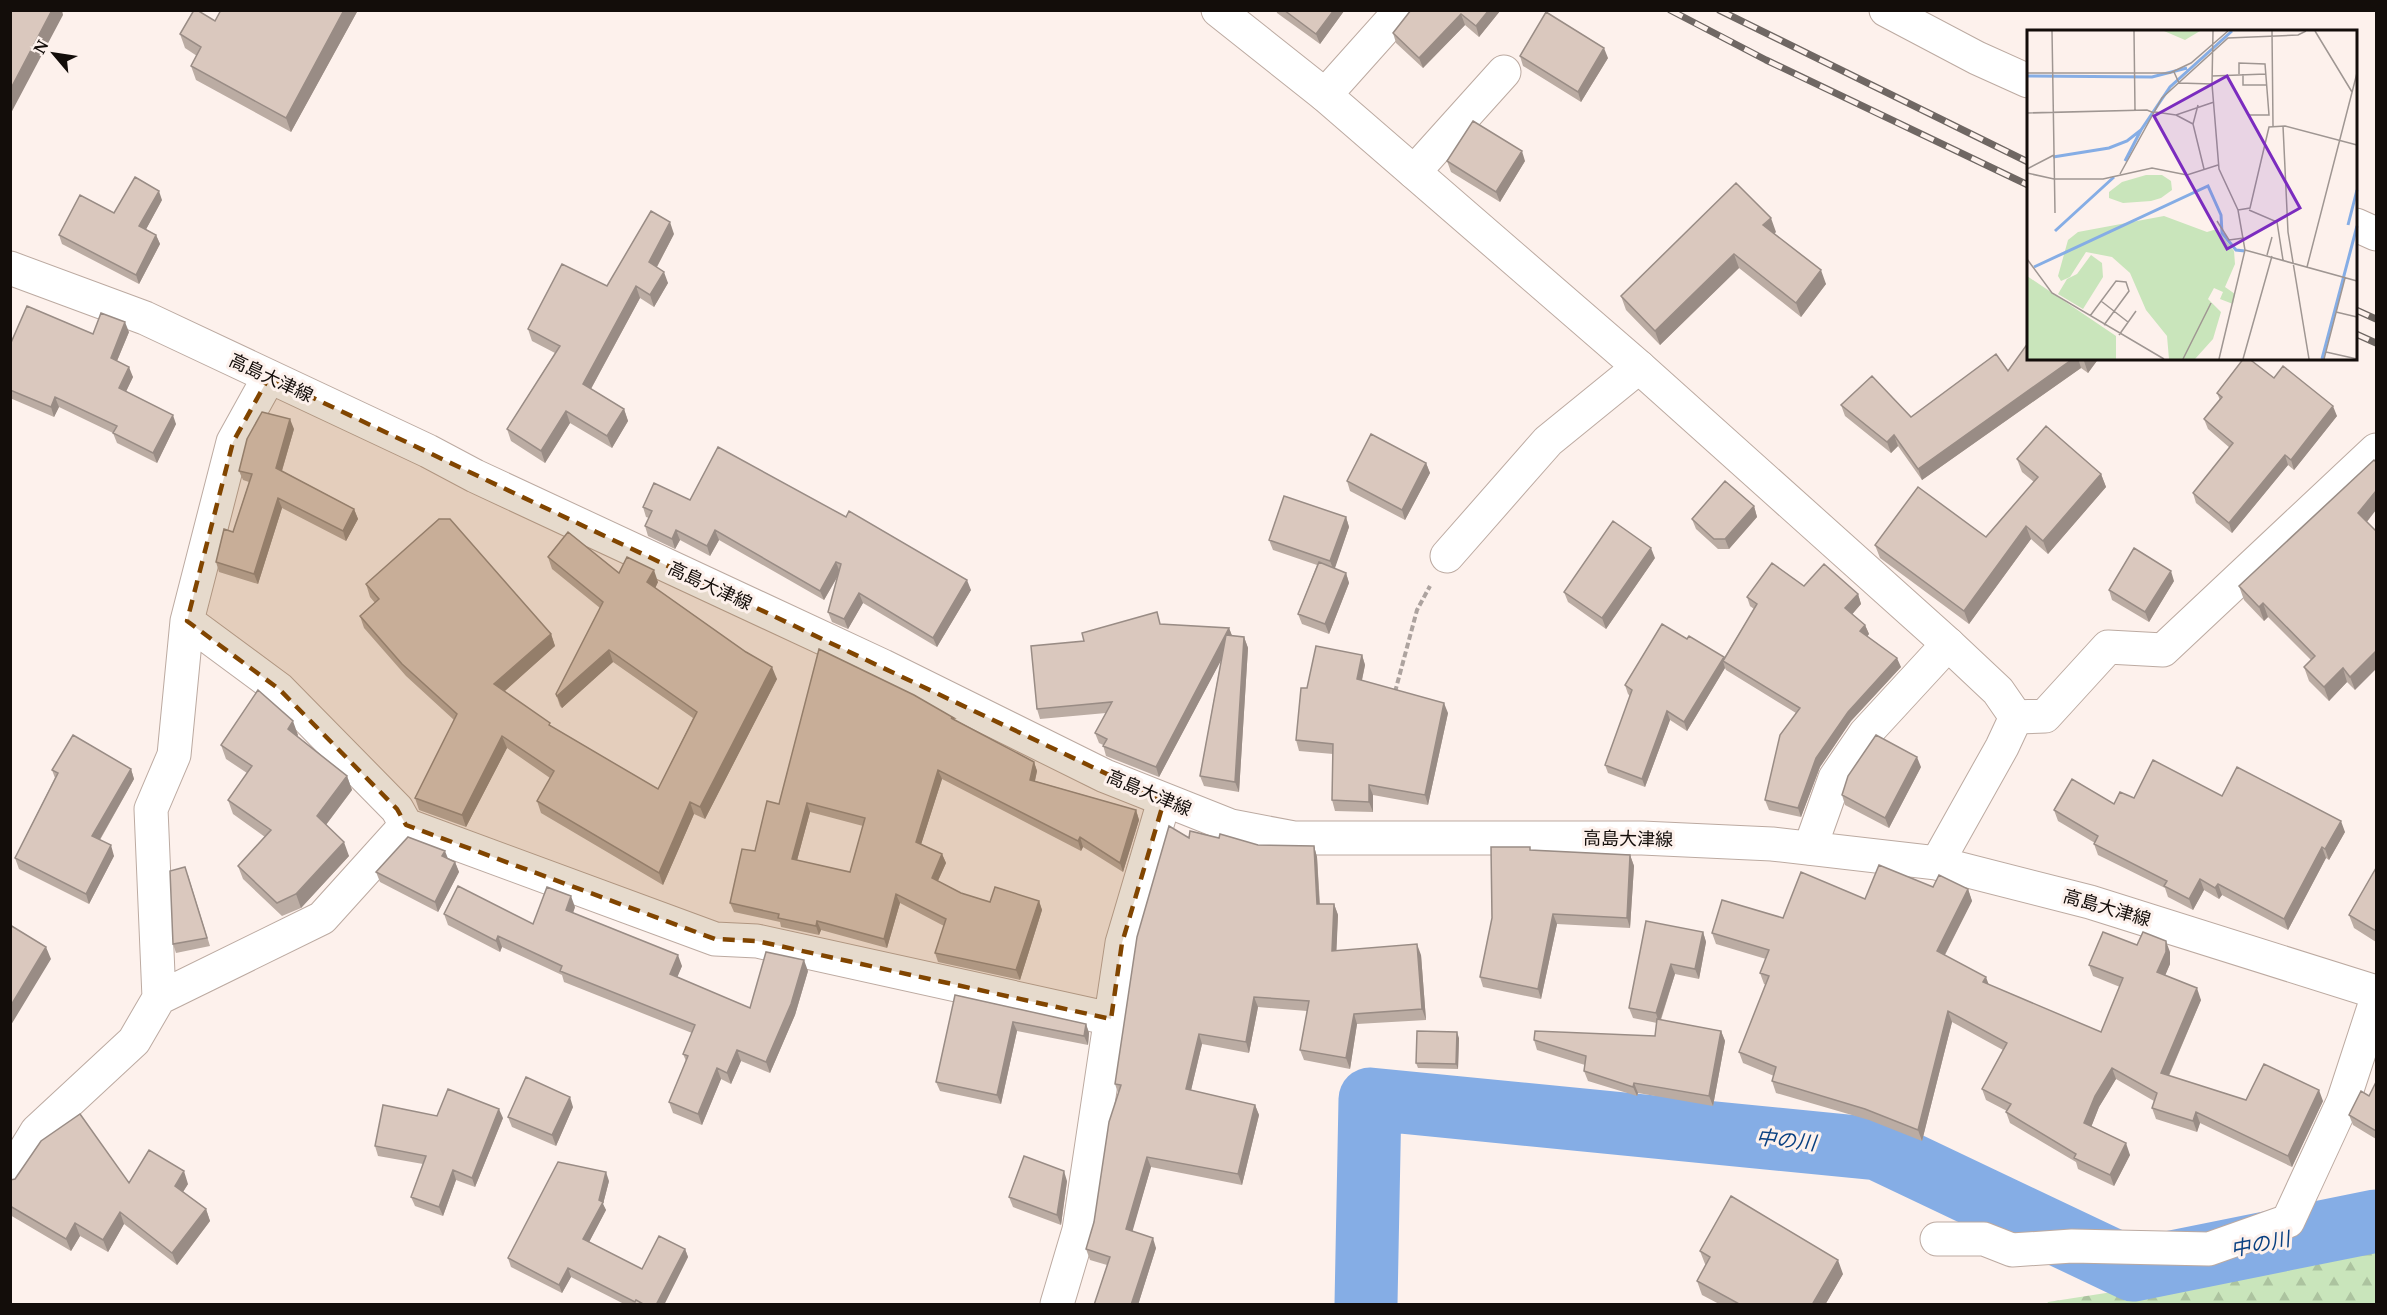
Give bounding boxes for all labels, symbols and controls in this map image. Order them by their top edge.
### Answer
north arrow [24,24,84,84]
inset map [2027,30,2357,360]
text: N [28,36,54,58]
street label: 高島大津線 [226,347,317,407]
street label: 高島大津線 [665,555,756,615]
street label: 高島大津線 [1103,763,1196,821]
street label: 高島大津線 [1583,825,1673,851]
street label: 高島大津線 [2061,883,2154,931]
water label: 中の川 [1755,1123,1819,1156]
water label: 中の川 [2228,1224,2294,1262]

